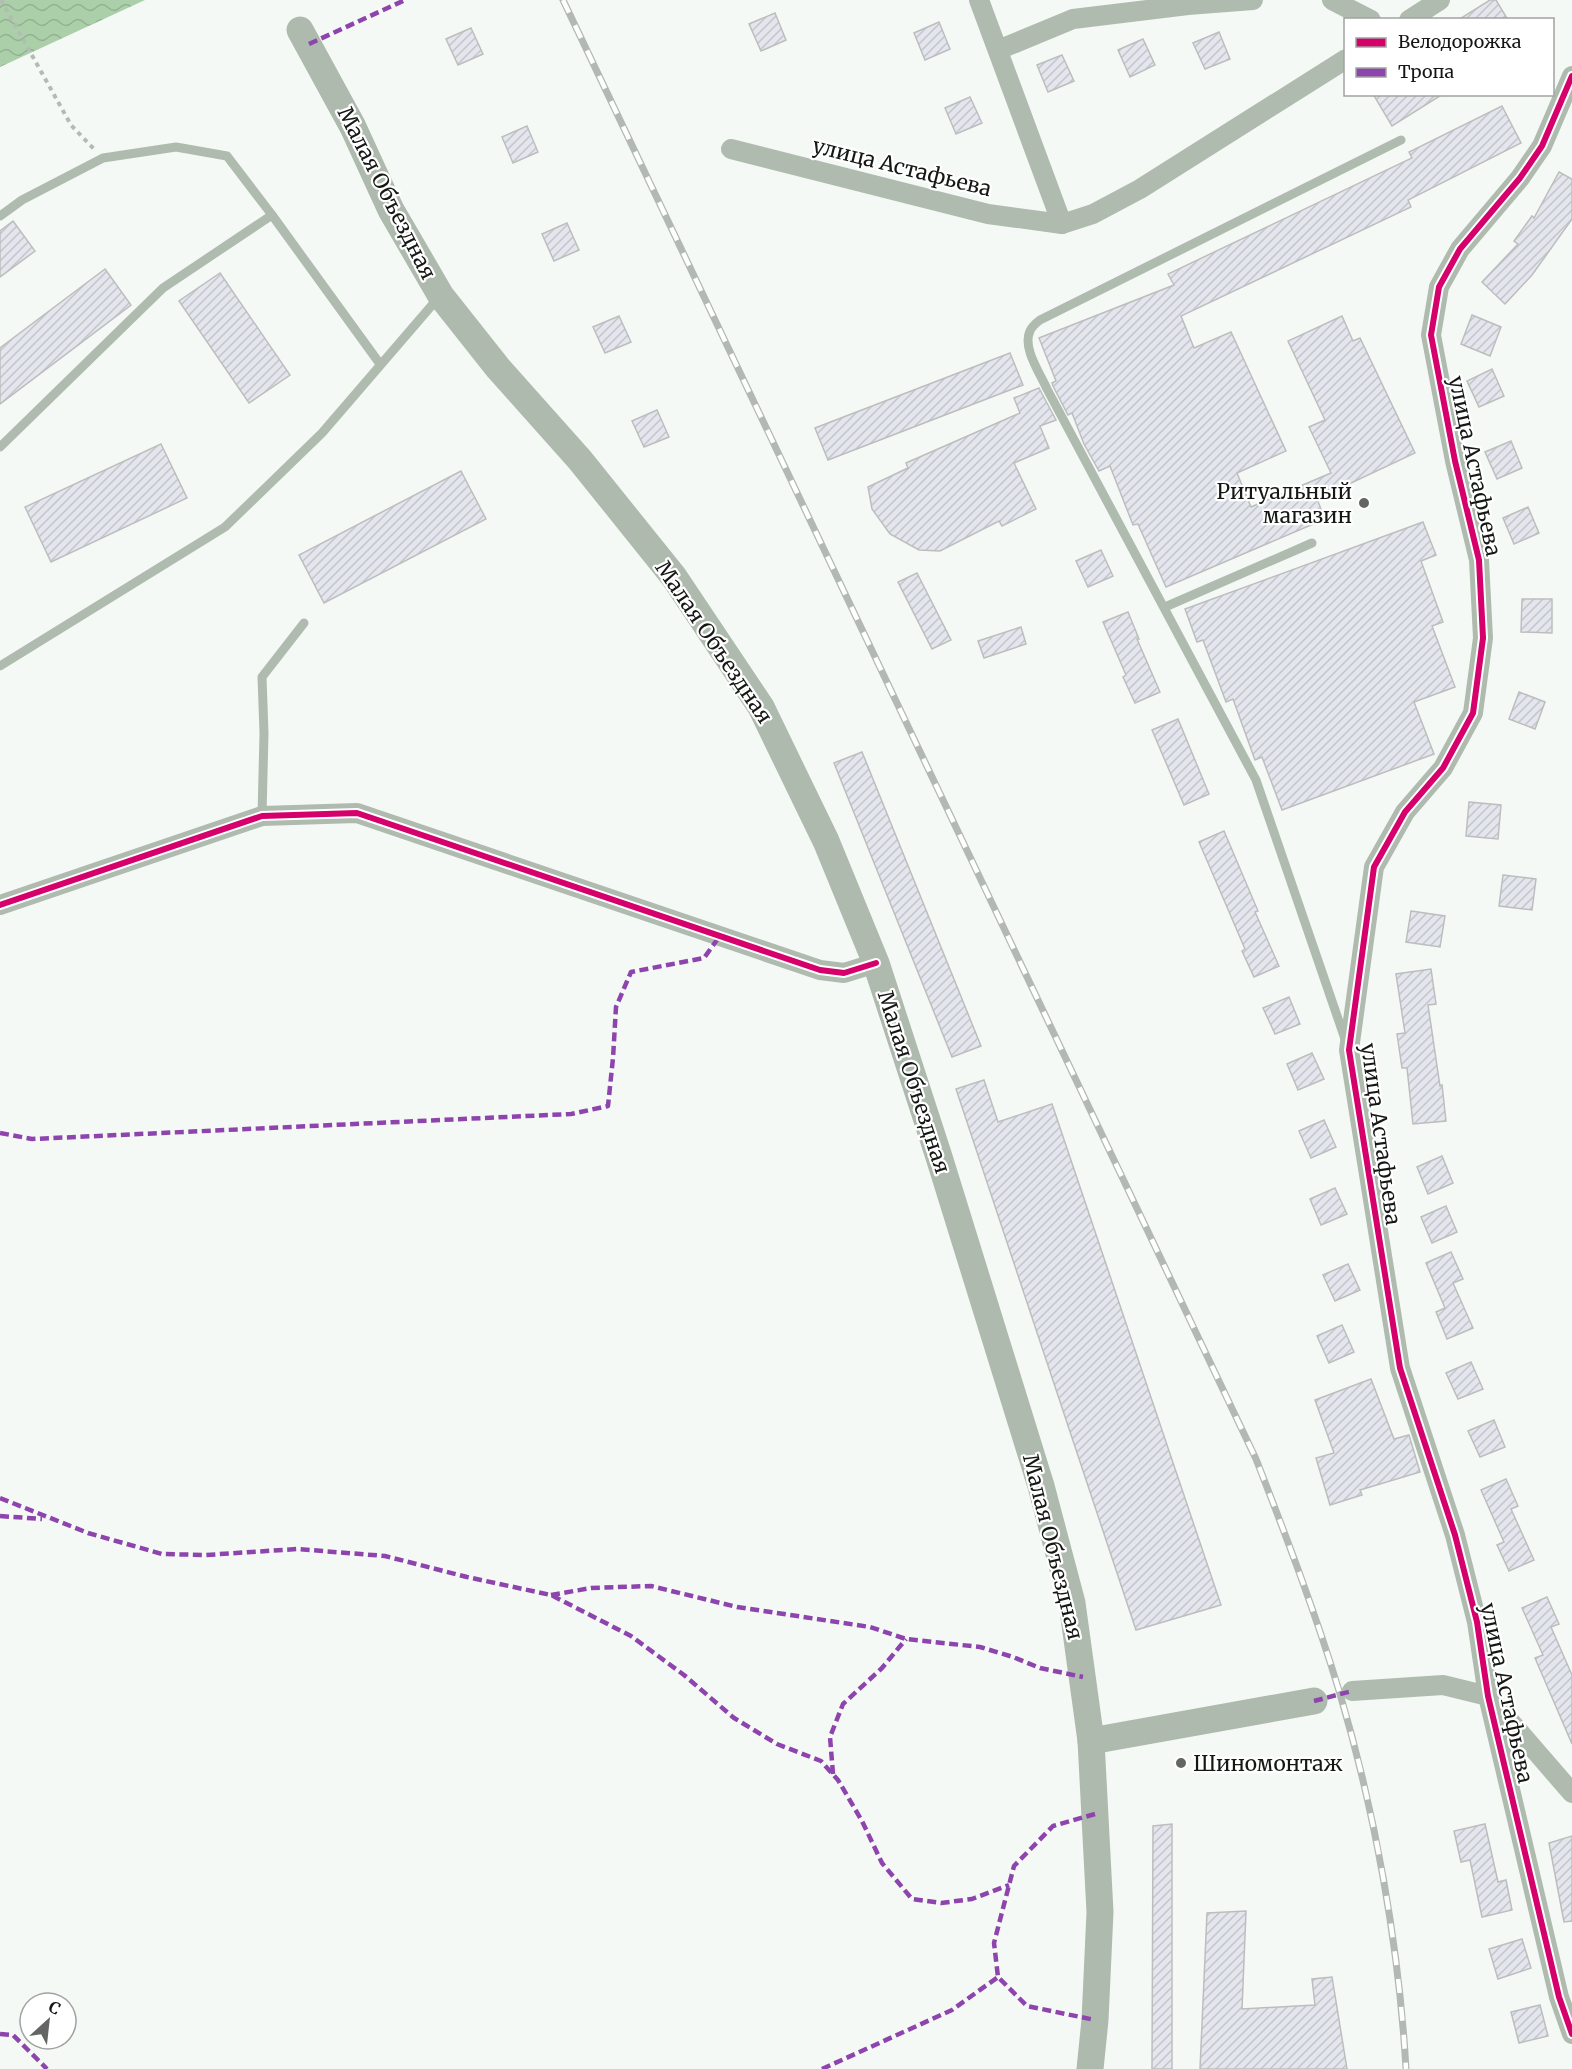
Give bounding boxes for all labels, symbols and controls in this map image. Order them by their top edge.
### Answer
legend [1344,18,1554,96]
text: Велодорожка [1398,30,1522,53]
text: Тропа [1398,60,1454,83]
street label: Малая Объездная [332,102,442,284]
street label: улица Астафьева [810,132,994,202]
street label: улица Астафьева [1443,373,1507,559]
place label: Ритуальный магазин [1217,478,1352,529]
marker: Ритуальный магазин [1357,496,1371,510]
street label: Малая Объездная [650,556,778,728]
street label: Малая Объездная [872,987,956,1177]
street label: улица Астафьева [1355,1041,1407,1227]
street label: Малая Объездная [1017,1451,1089,1643]
street label: улица Астафьева [1475,1600,1539,1786]
place label: Шиномонтаж [1193,1750,1343,1777]
marker: Шиномонтаж [1174,1756,1188,1770]
north arrow [18,1991,78,2051]
text: С [46,1996,64,2019]

